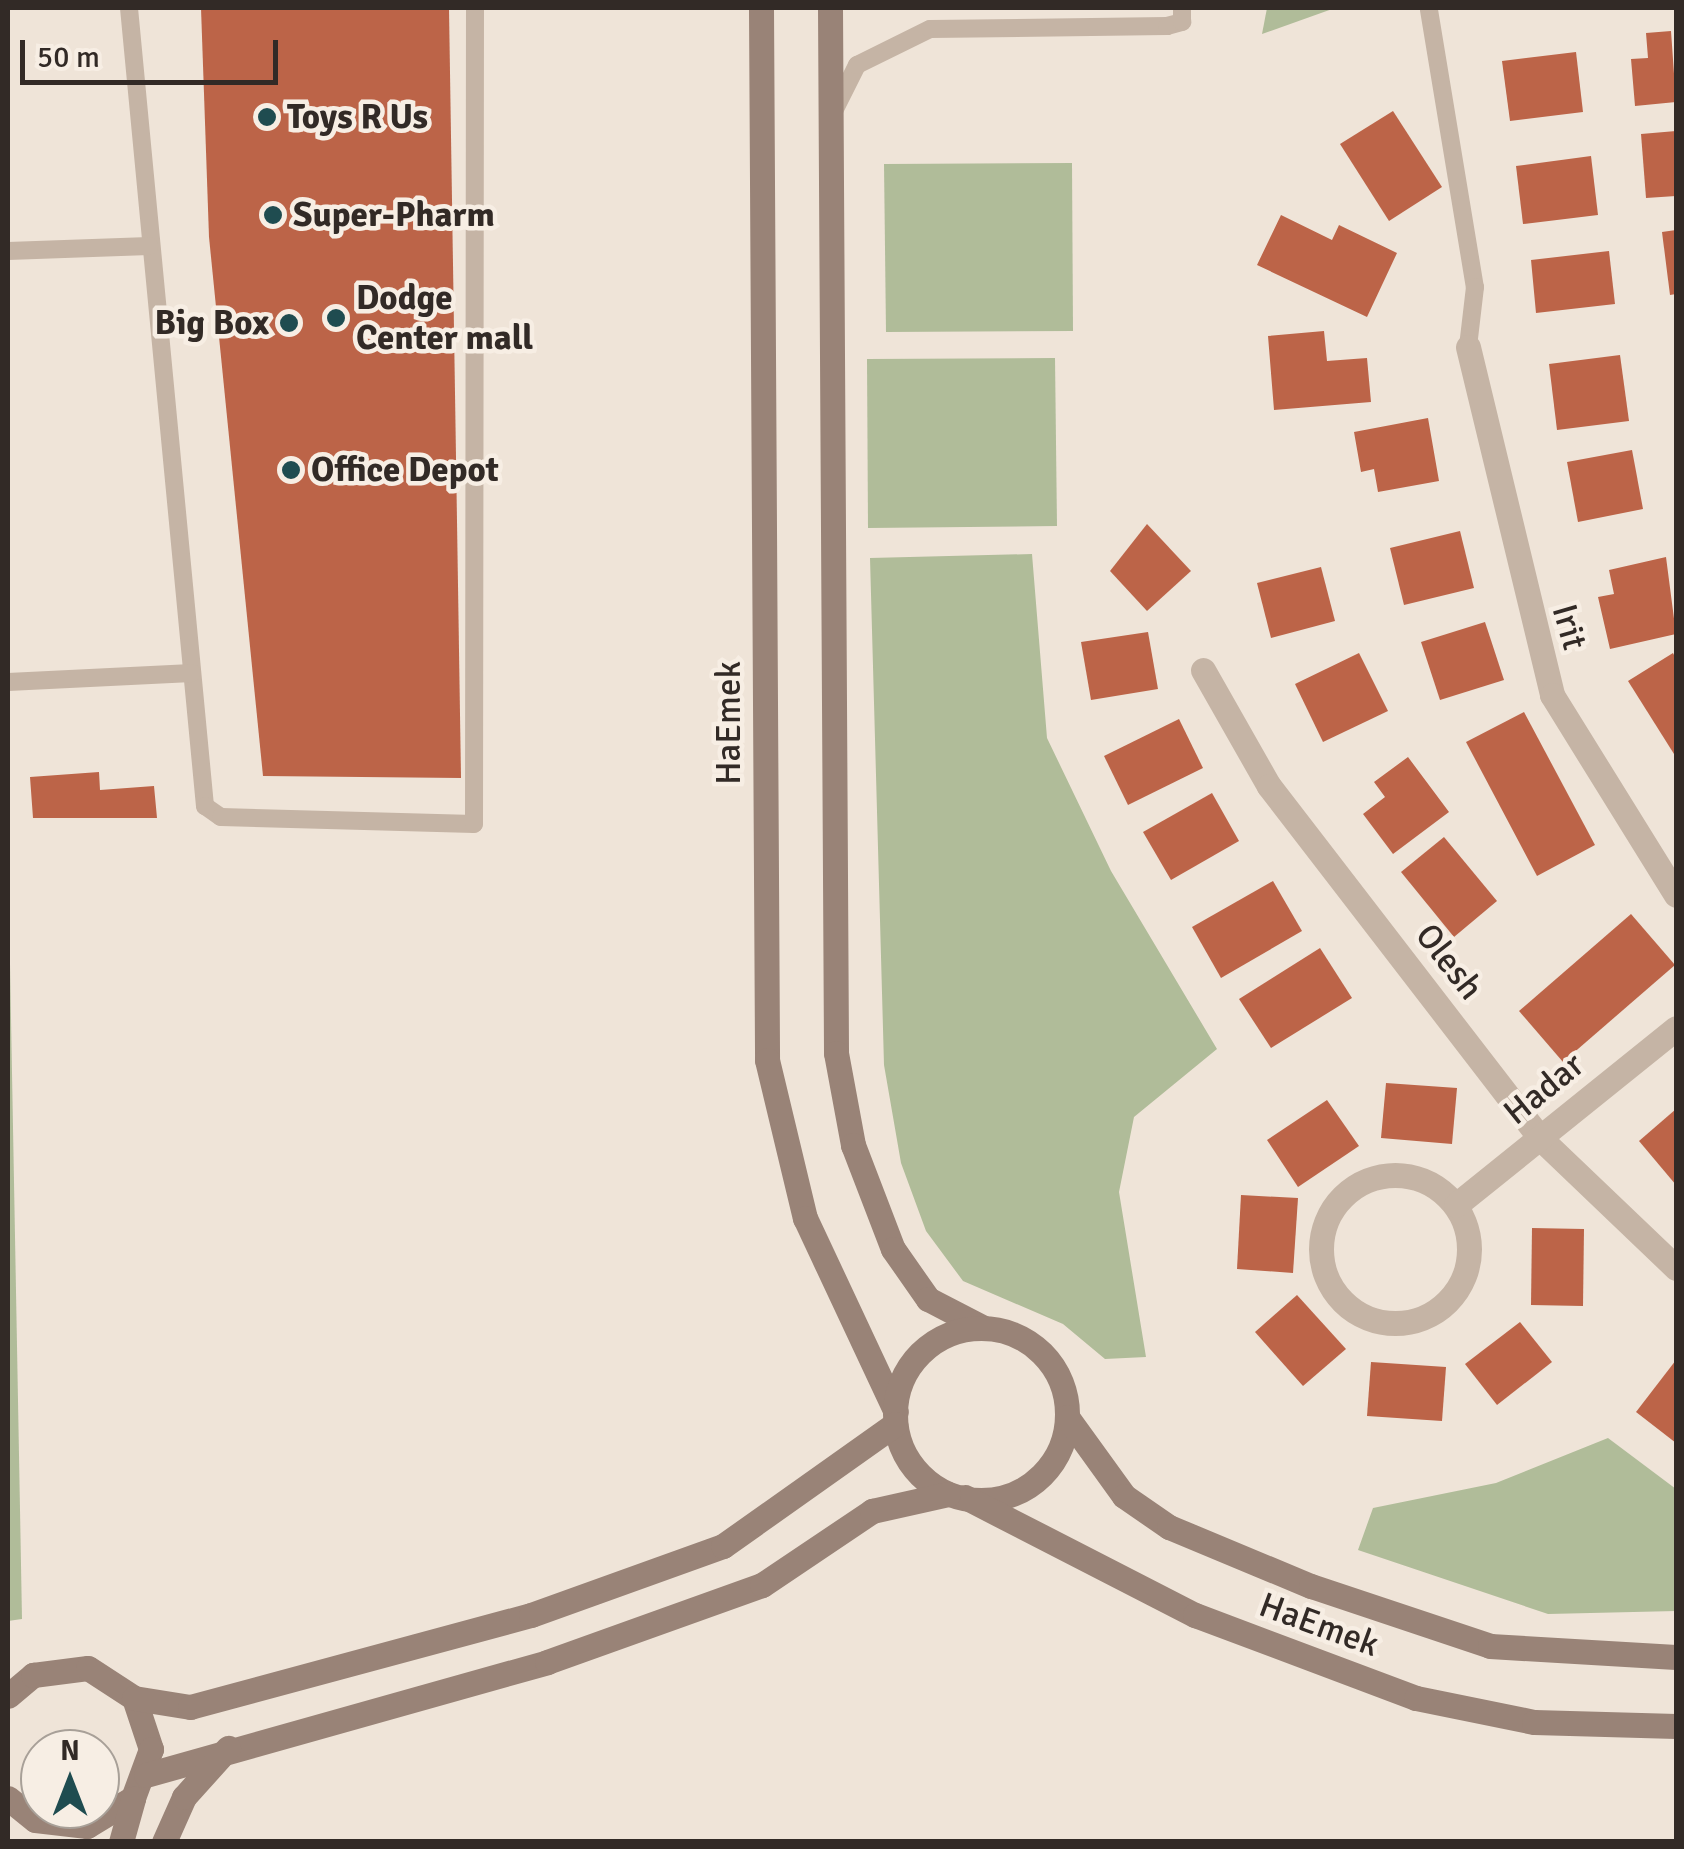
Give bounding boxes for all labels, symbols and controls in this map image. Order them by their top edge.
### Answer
scale bar [25,20,282,82]
text: 50 m [37,39,100,76]
place label: Toys R Us [287,96,428,138]
marker: Toys R Us [256,106,278,128]
place label: Super-Pharm [293,194,495,236]
marker: Super-Pharm [262,204,284,226]
place label: Dodge Center mall [356,277,533,359]
place label: Big Box [154,302,269,344]
marker: Dodge Center mall [325,307,347,329]
marker: Big Box [278,312,300,334]
place label: Office Depot [311,449,499,491]
marker: Office Depot [280,459,302,481]
street label: Irit [1543,599,1595,655]
street label: HaEmek [708,661,750,785]
street label: Olesh [1406,916,1492,1008]
street label: Hadar [1496,1044,1592,1134]
street label: HaEmek [1253,1584,1385,1666]
north arrow [20,1729,120,1829]
text: N [60,1734,80,1768]

